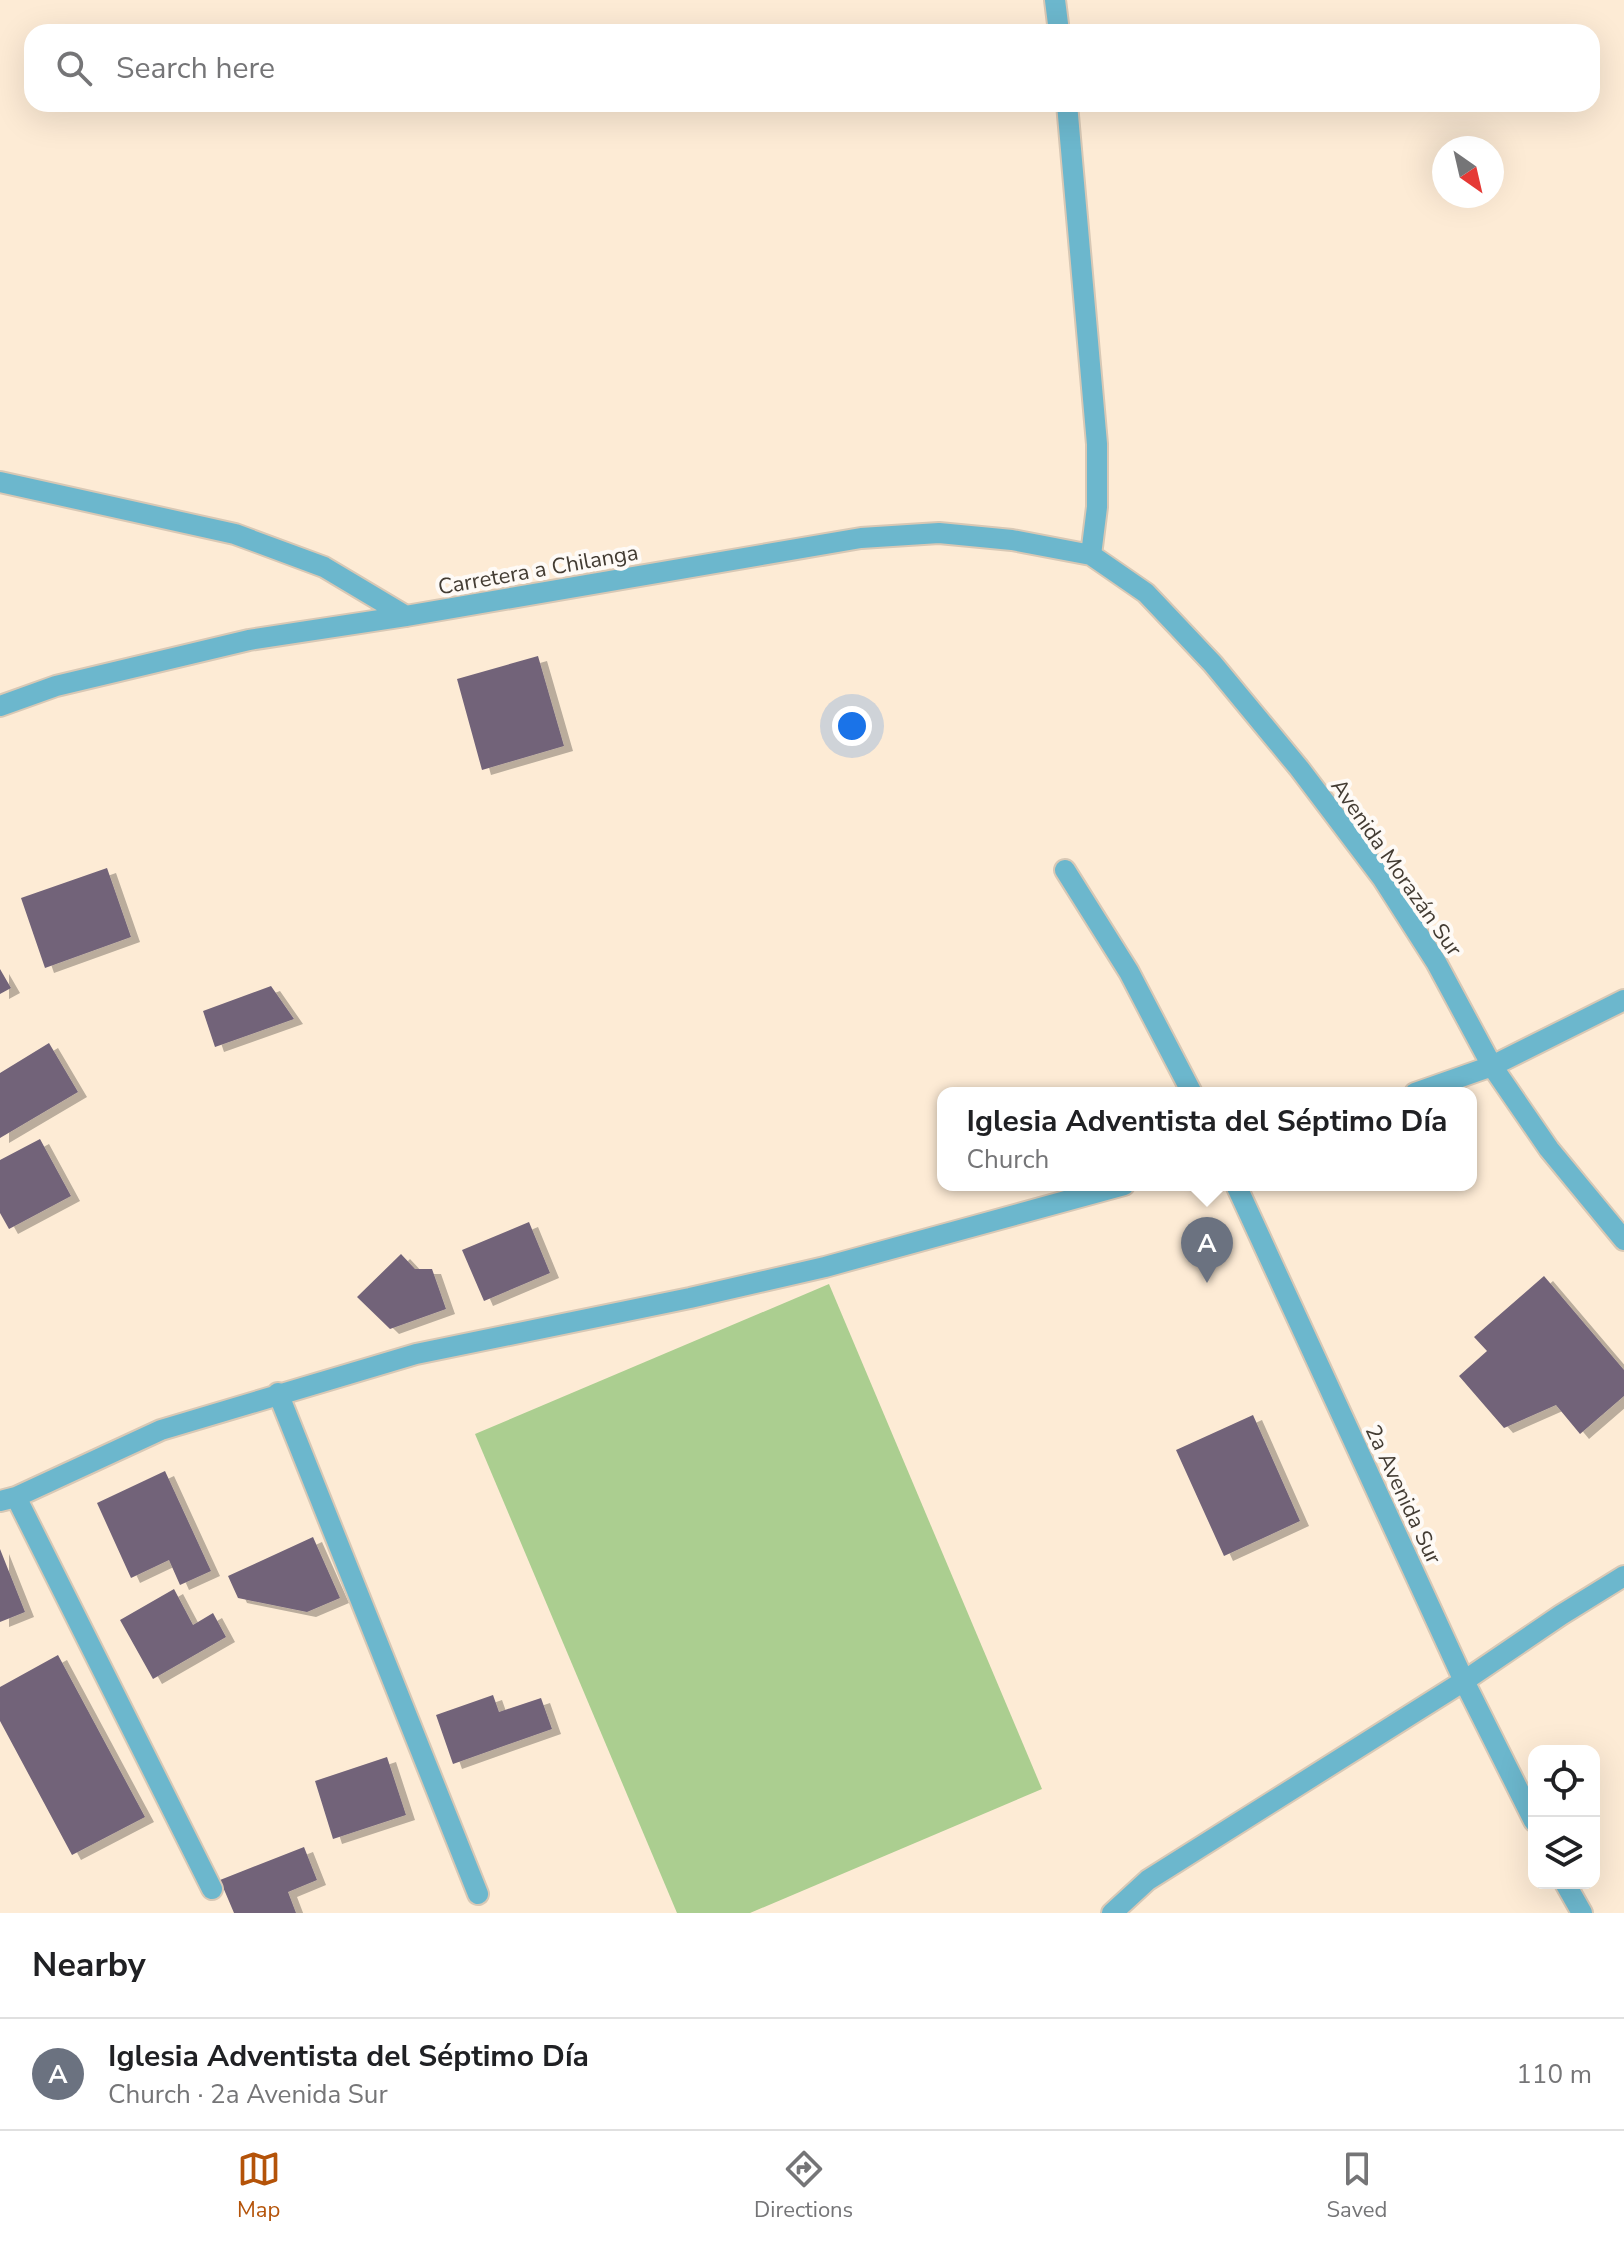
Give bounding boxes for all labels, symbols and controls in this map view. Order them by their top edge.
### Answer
search box [24,24,1600,112]
icon: search [52,46,96,90]
text: Search here [116,48,275,89]
north arrow [1432,136,1504,208]
street label: Carretera a Chilanga [436,538,641,602]
your location [832,706,872,746]
street label: Avenida Morazán Sur [1324,773,1469,962]
popup [937,1087,1477,1191]
text: Iglesia Adventista del Séptimo Día [967,1101,1447,1142]
text: Church [967,1142,1049,1177]
pin: A [1181,1217,1233,1283]
street label: 2a Avenida Sur [1358,1420,1449,1569]
map controls [1528,1745,1600,1889]
button: locate [1528,1745,1600,1817]
button: layers [1528,1817,1600,1889]
text: Nearby [32,1942,146,1988]
text: Iglesia Adventista del Séptimo Día [108,2036,589,2077]
text: A [48,2057,68,2092]
text: 110 m [1516,2057,1592,2092]
text: Church · 2a Avenida Sur [108,2077,388,2112]
tab: Map [237,2147,281,2225]
tab: Directions [754,2147,853,2225]
tab: Saved [1327,2147,1387,2225]

